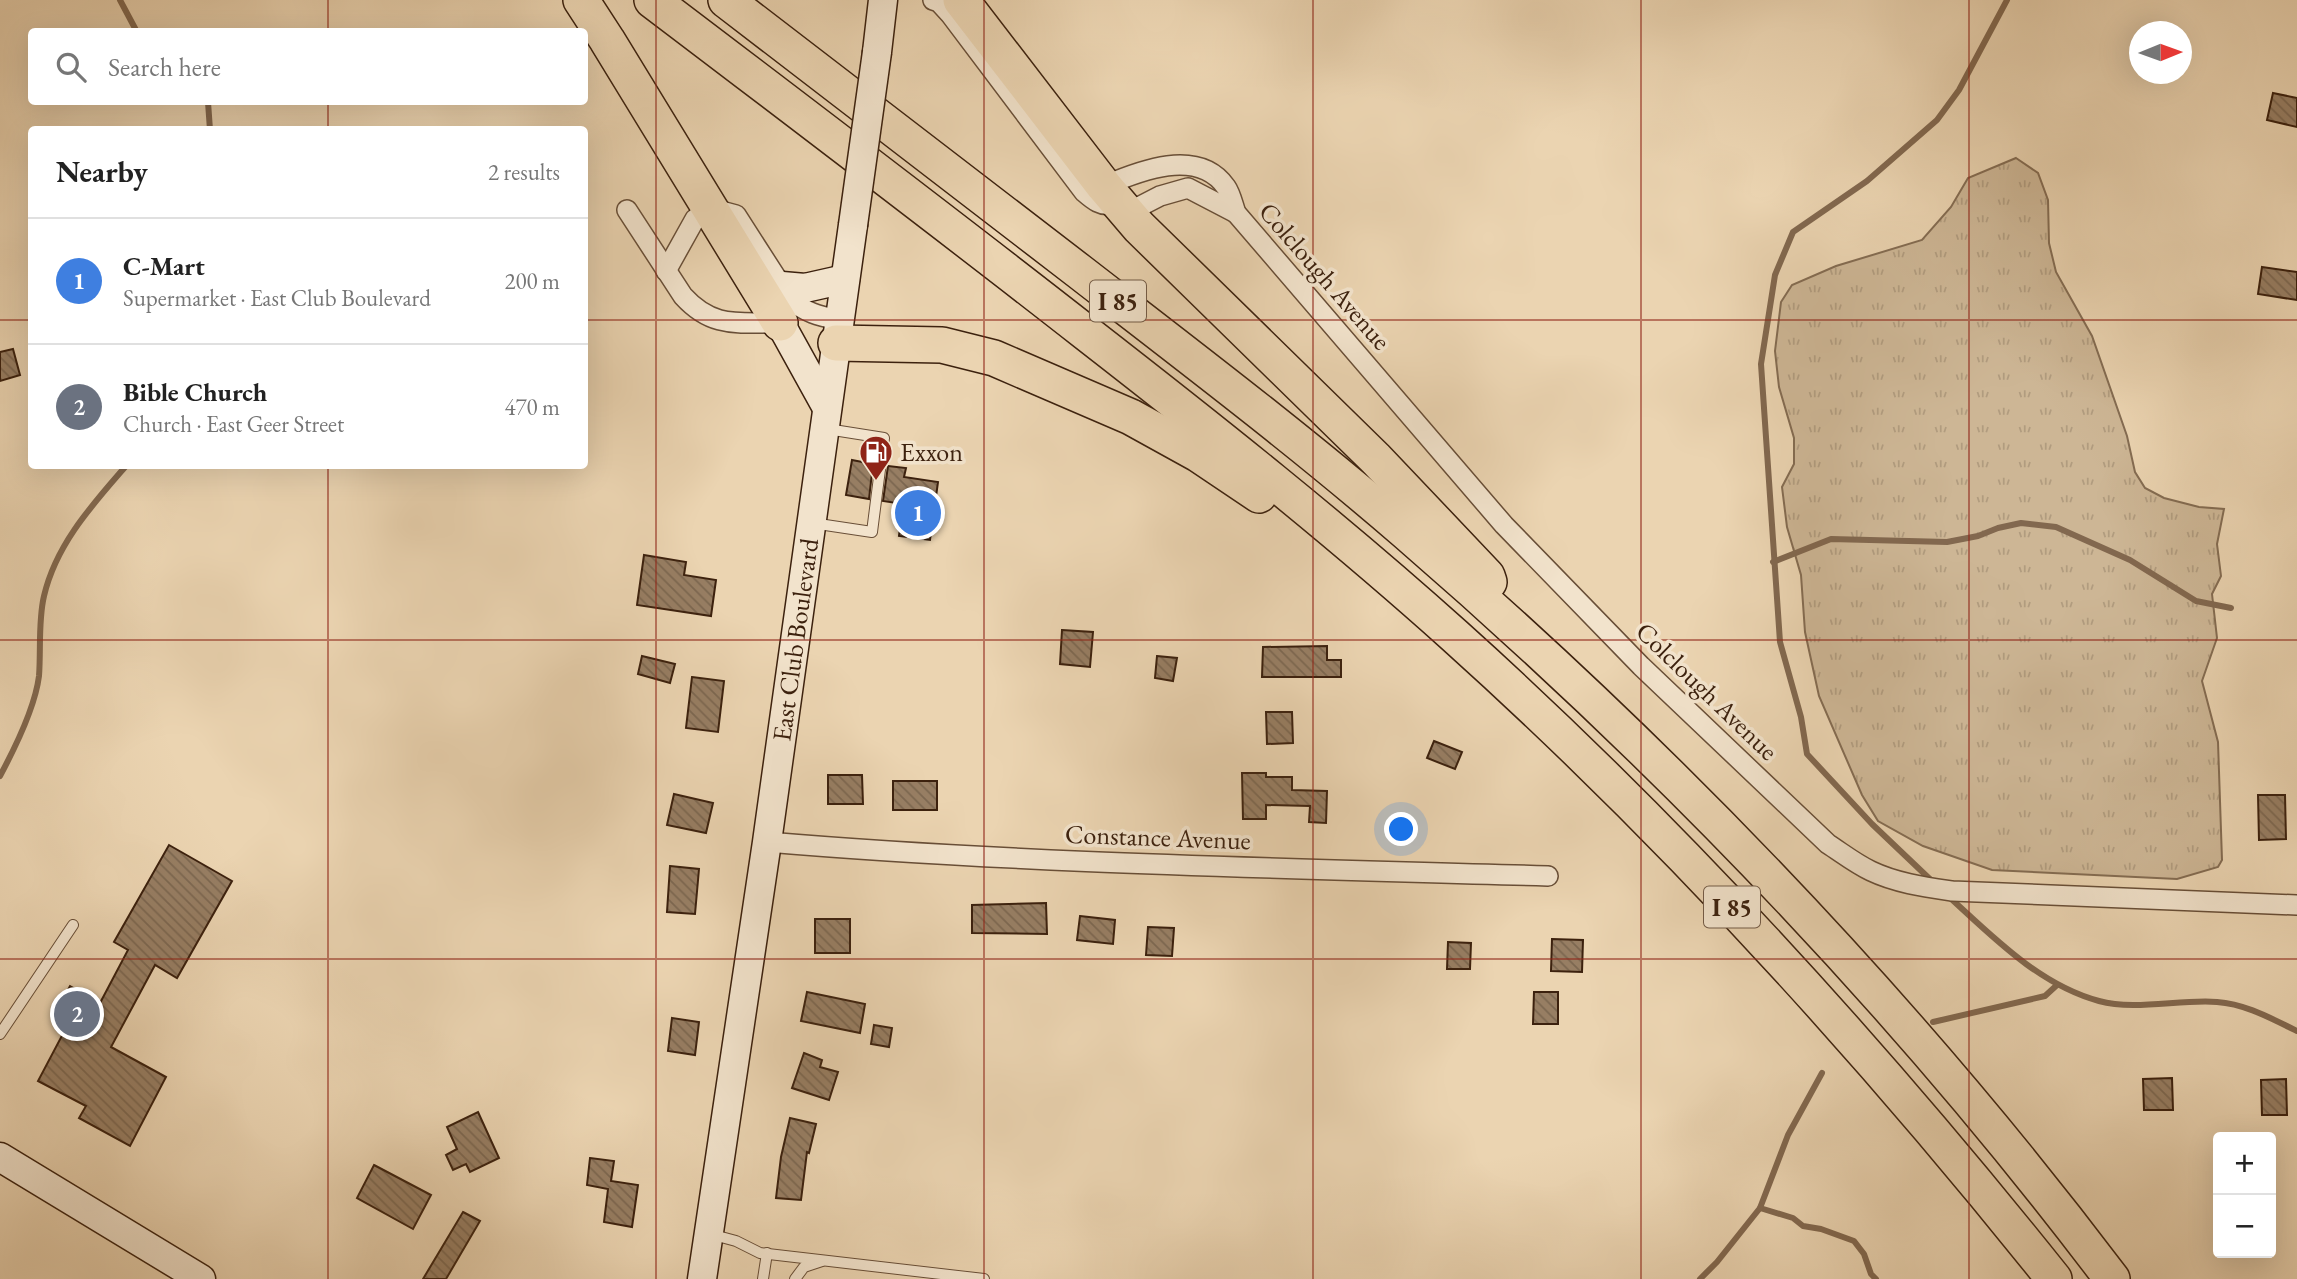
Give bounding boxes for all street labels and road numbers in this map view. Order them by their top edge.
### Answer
street label: Colclough Avenue [1251,195,1399,357]
road number: I 85 [1090,280,1146,322]
street label: East Club Boulevard [764,535,826,743]
street label: Colclough Avenue [1629,614,1785,768]
street label: Constance Avenue [1065,817,1251,857]
road number: I 85 [1704,887,1760,928]

